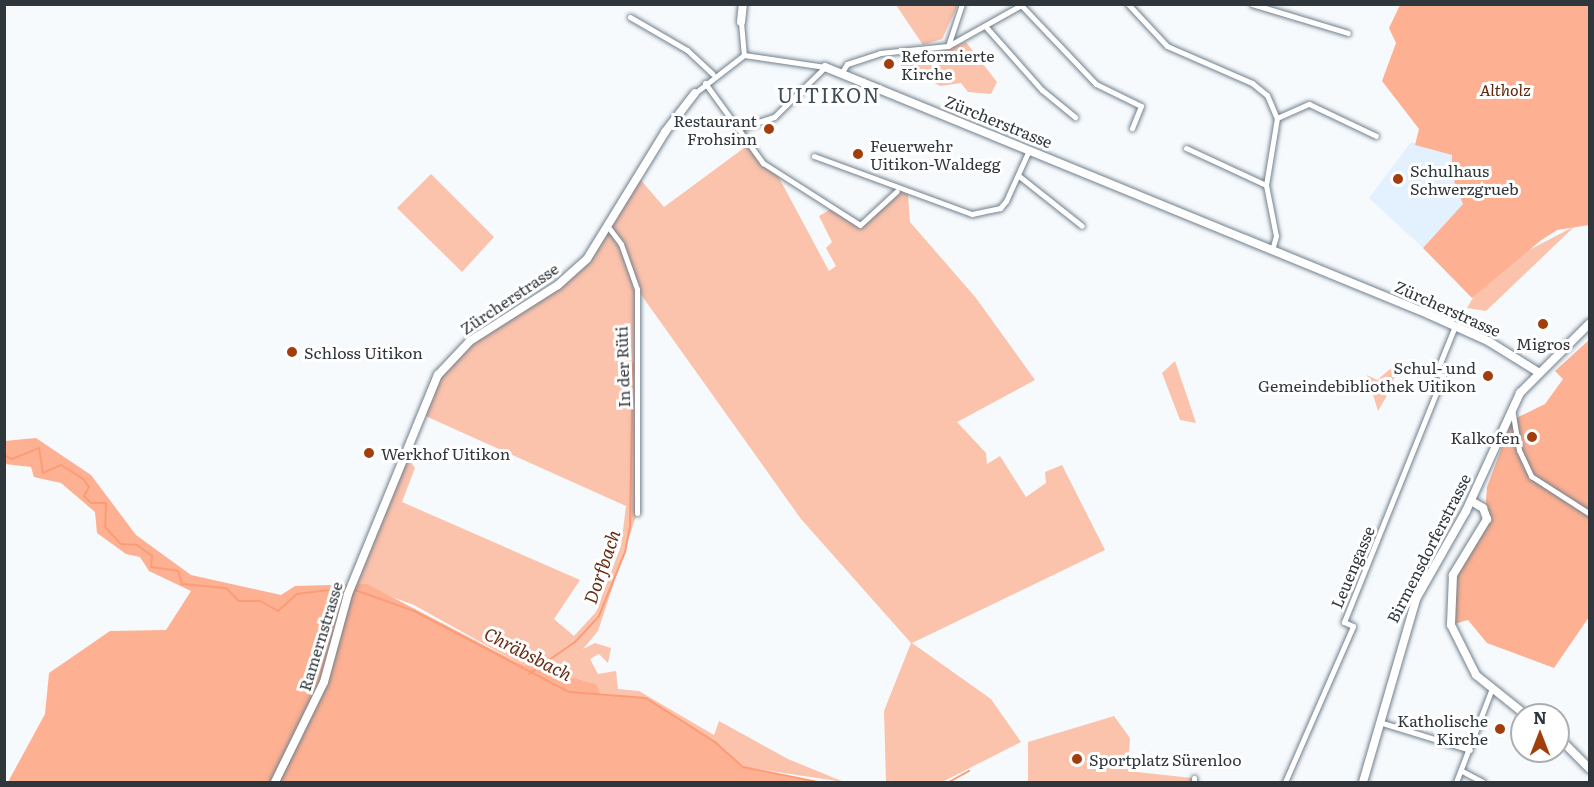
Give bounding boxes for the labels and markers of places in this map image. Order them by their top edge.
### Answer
place label: Reformierte Kirche [901,45,994,83]
marker: Reformierte Kirche [882,57,896,71]
place label: Restaurant Frohsinn [673,110,757,148]
marker: Restaurant Frohsinn [762,122,776,136]
place label: Feuerwehr Uitikon-Waldegg [870,135,1001,173]
marker: Feuerwehr Uitikon-Waldegg [851,147,865,161]
place label: Schulhaus Schwerzgrueb [1410,160,1519,198]
marker: Schulhaus Schwerzgrueb [1391,172,1405,186]
marker: Migros [1536,317,1550,331]
place label: Migros [1516,333,1570,353]
place label: Schloss Uitikon [304,342,423,362]
marker: Schloss Uitikon [285,345,299,359]
place label: Schul- und Gemeindebibliothek Uitikon [1258,357,1476,395]
marker: Schul- und Gemeindebibliothek Uitikon [1481,369,1495,383]
place label: Kalkofen [1450,427,1520,447]
marker: Kalkofen [1525,430,1539,444]
place label: Werkhof Uitikon [381,443,510,463]
marker: Werkhof Uitikon [362,446,376,460]
place label: Katholische Kirche [1397,710,1488,748]
marker: Katholische Kirche [1493,722,1507,736]
place label: Sportplatz Sürenloo [1089,749,1242,769]
marker: Sportplatz Sürenloo [1070,752,1084,766]

